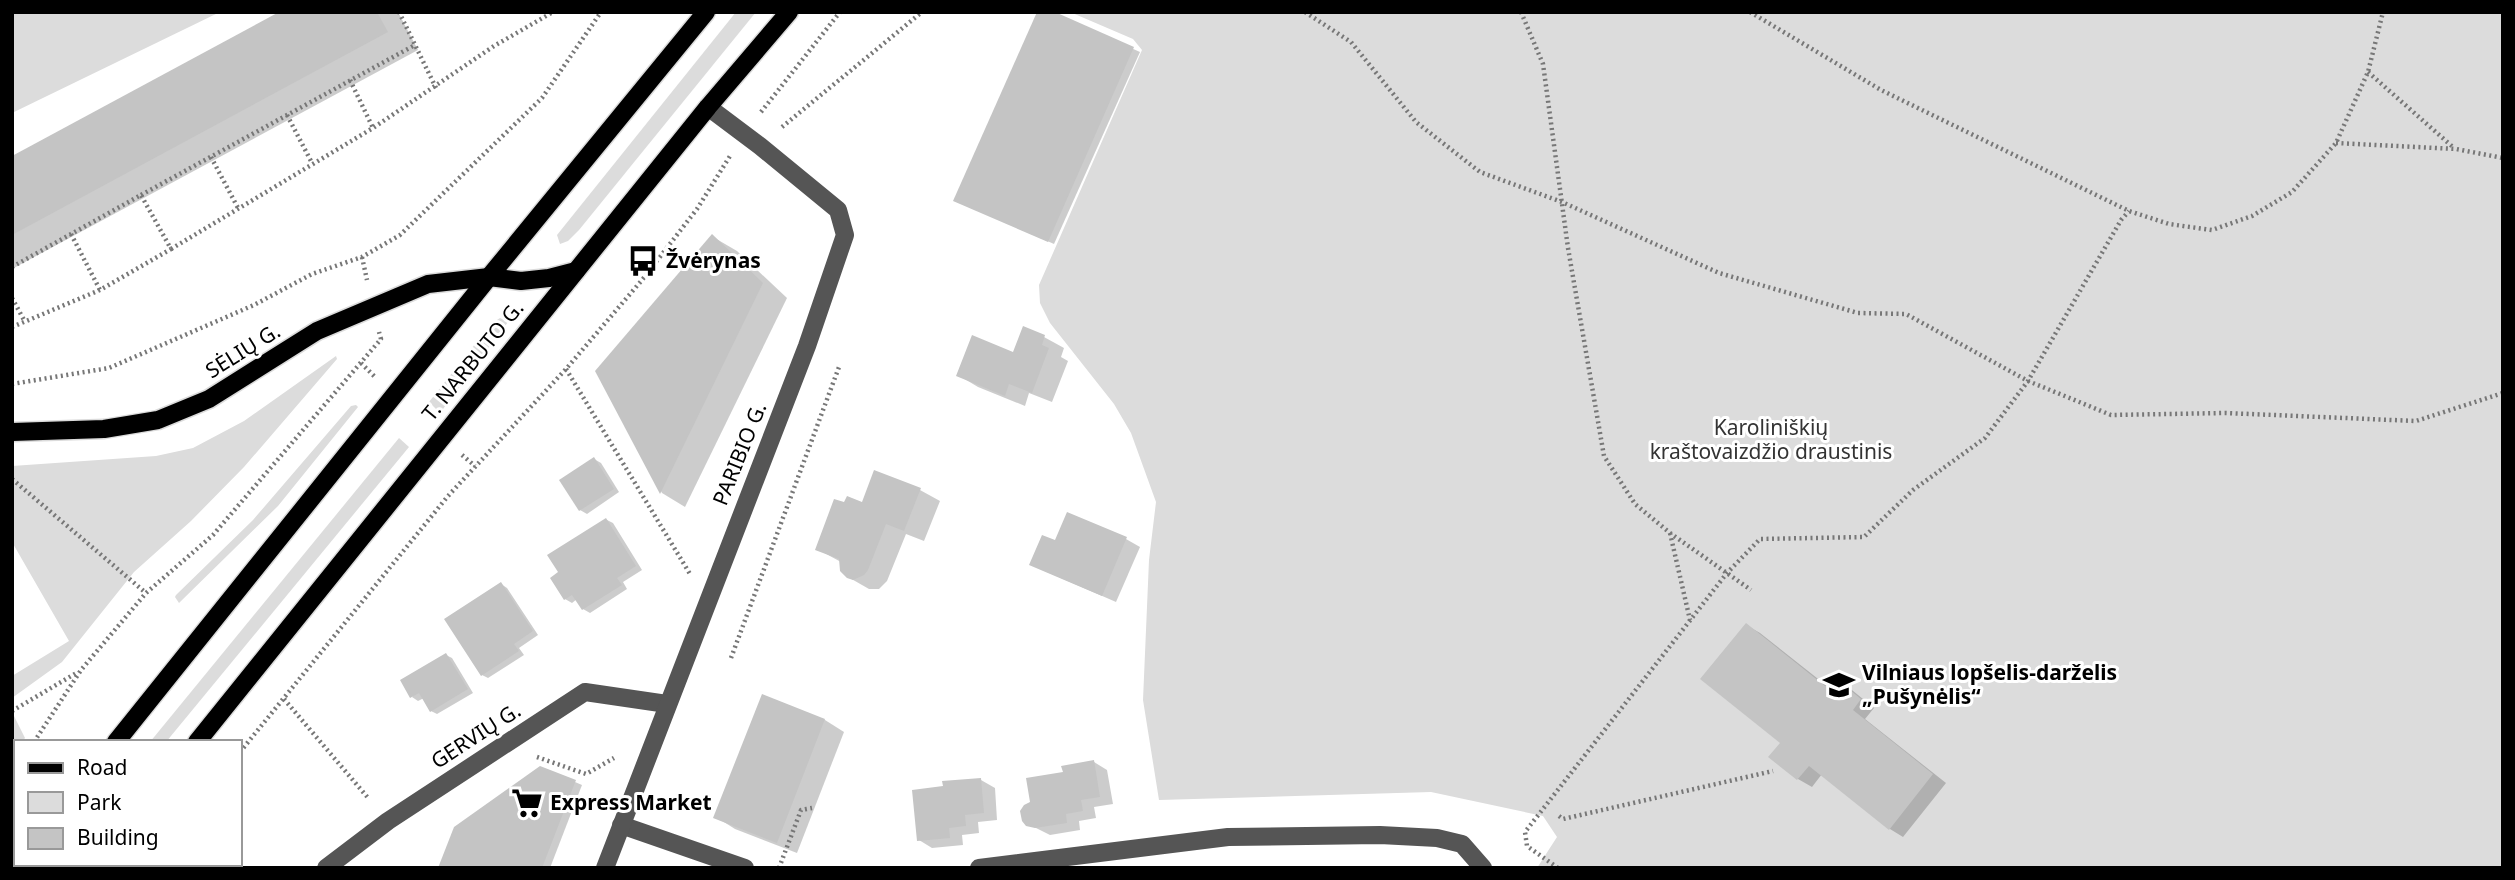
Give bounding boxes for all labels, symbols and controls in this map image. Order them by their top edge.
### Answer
bus stop icon: Žvėrynas [626,244,660,278]
place label: Žvėrynas [666,246,761,274]
street label: T. NARBUTO G. [415,294,529,426]
street label: SĖLIŲ G. [200,316,285,384]
street label: PARIBIO G. [706,398,772,509]
park label: Karoliniškių kraštovaizdžio draustinis [1650,413,1892,465]
place label: Vilniaus lopšelis-darželis „Pušynėlis“ [1862,658,2117,710]
school or university icon: Vilniaus lopšelis-darželis „Pušynėlis“ [1822,668,1856,702]
street label: GERVIŲ G. [425,696,526,775]
legend [14,740,242,866]
text: Road [77,753,127,781]
supermarket icon: Express Market [510,786,544,820]
text: Park [77,788,122,816]
place label: Express Market [550,788,712,816]
text: Building [77,823,159,851]

